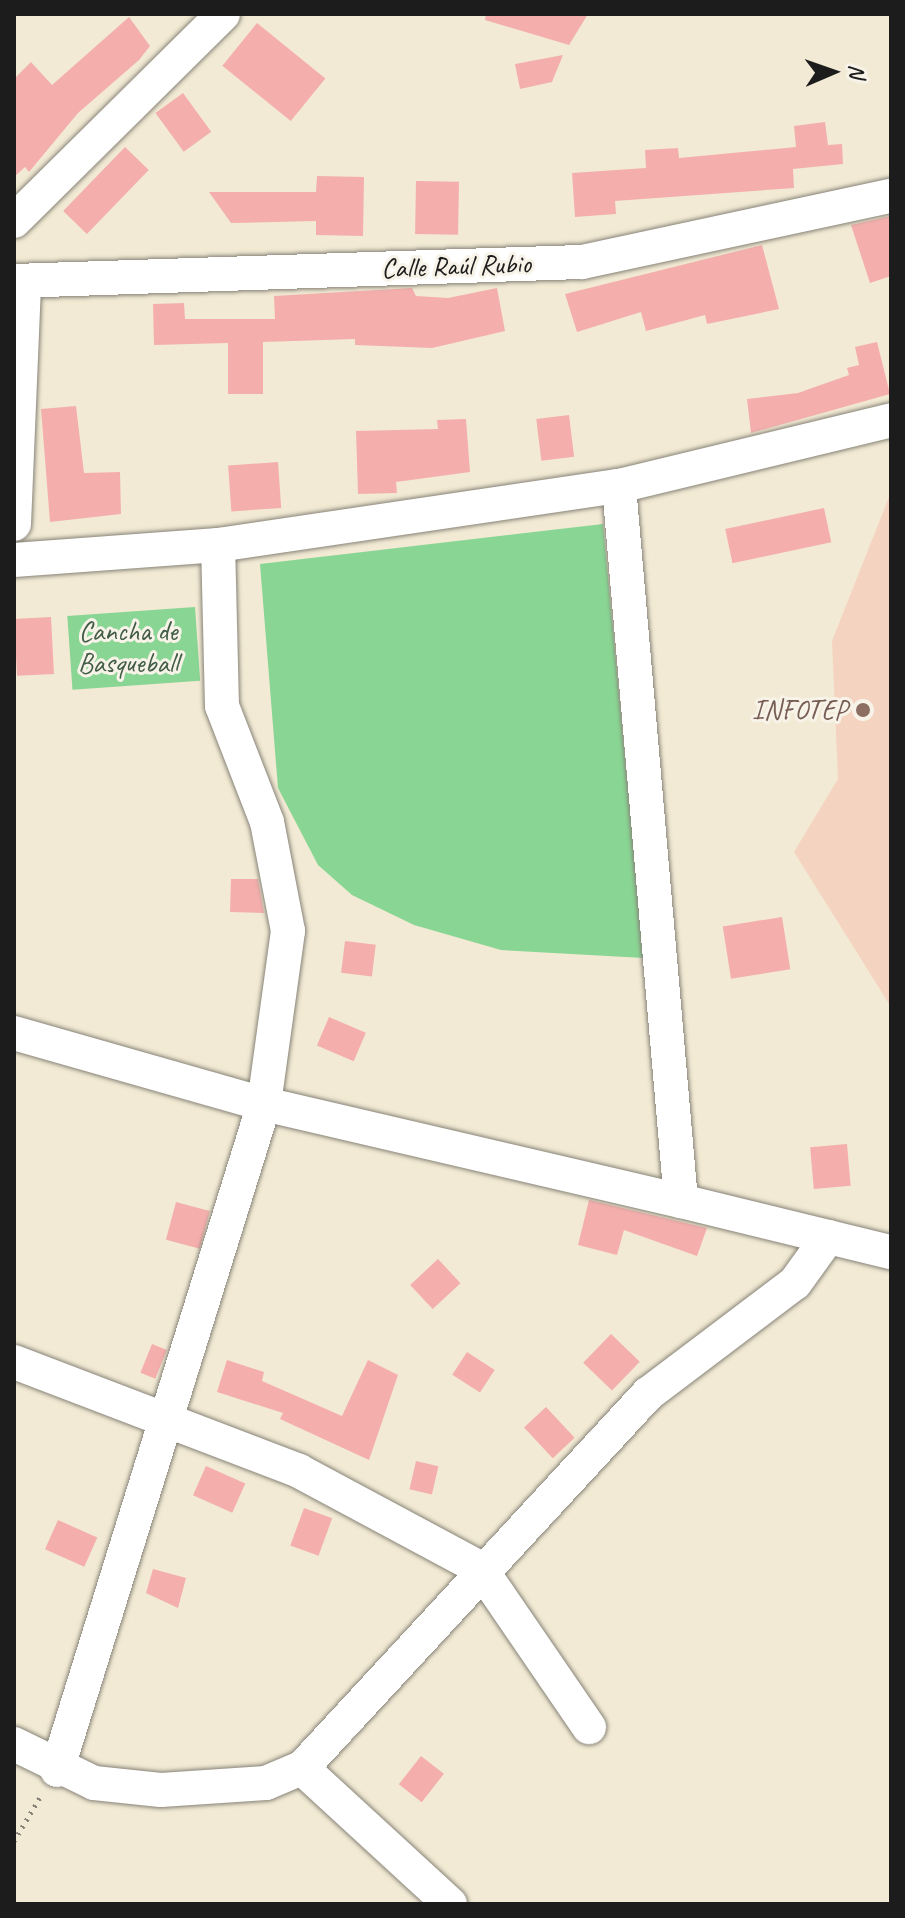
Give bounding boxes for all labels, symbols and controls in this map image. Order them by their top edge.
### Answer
north arrow [793,32,873,112]
text: N [843,64,871,78]
street label: Calle Raúl Rubio [380,247,532,285]
park label: Cancha de Basqueball [78,614,178,680]
place label: INFOTEP [752,693,847,727]
marker: INFOTEP [854,701,872,719]

